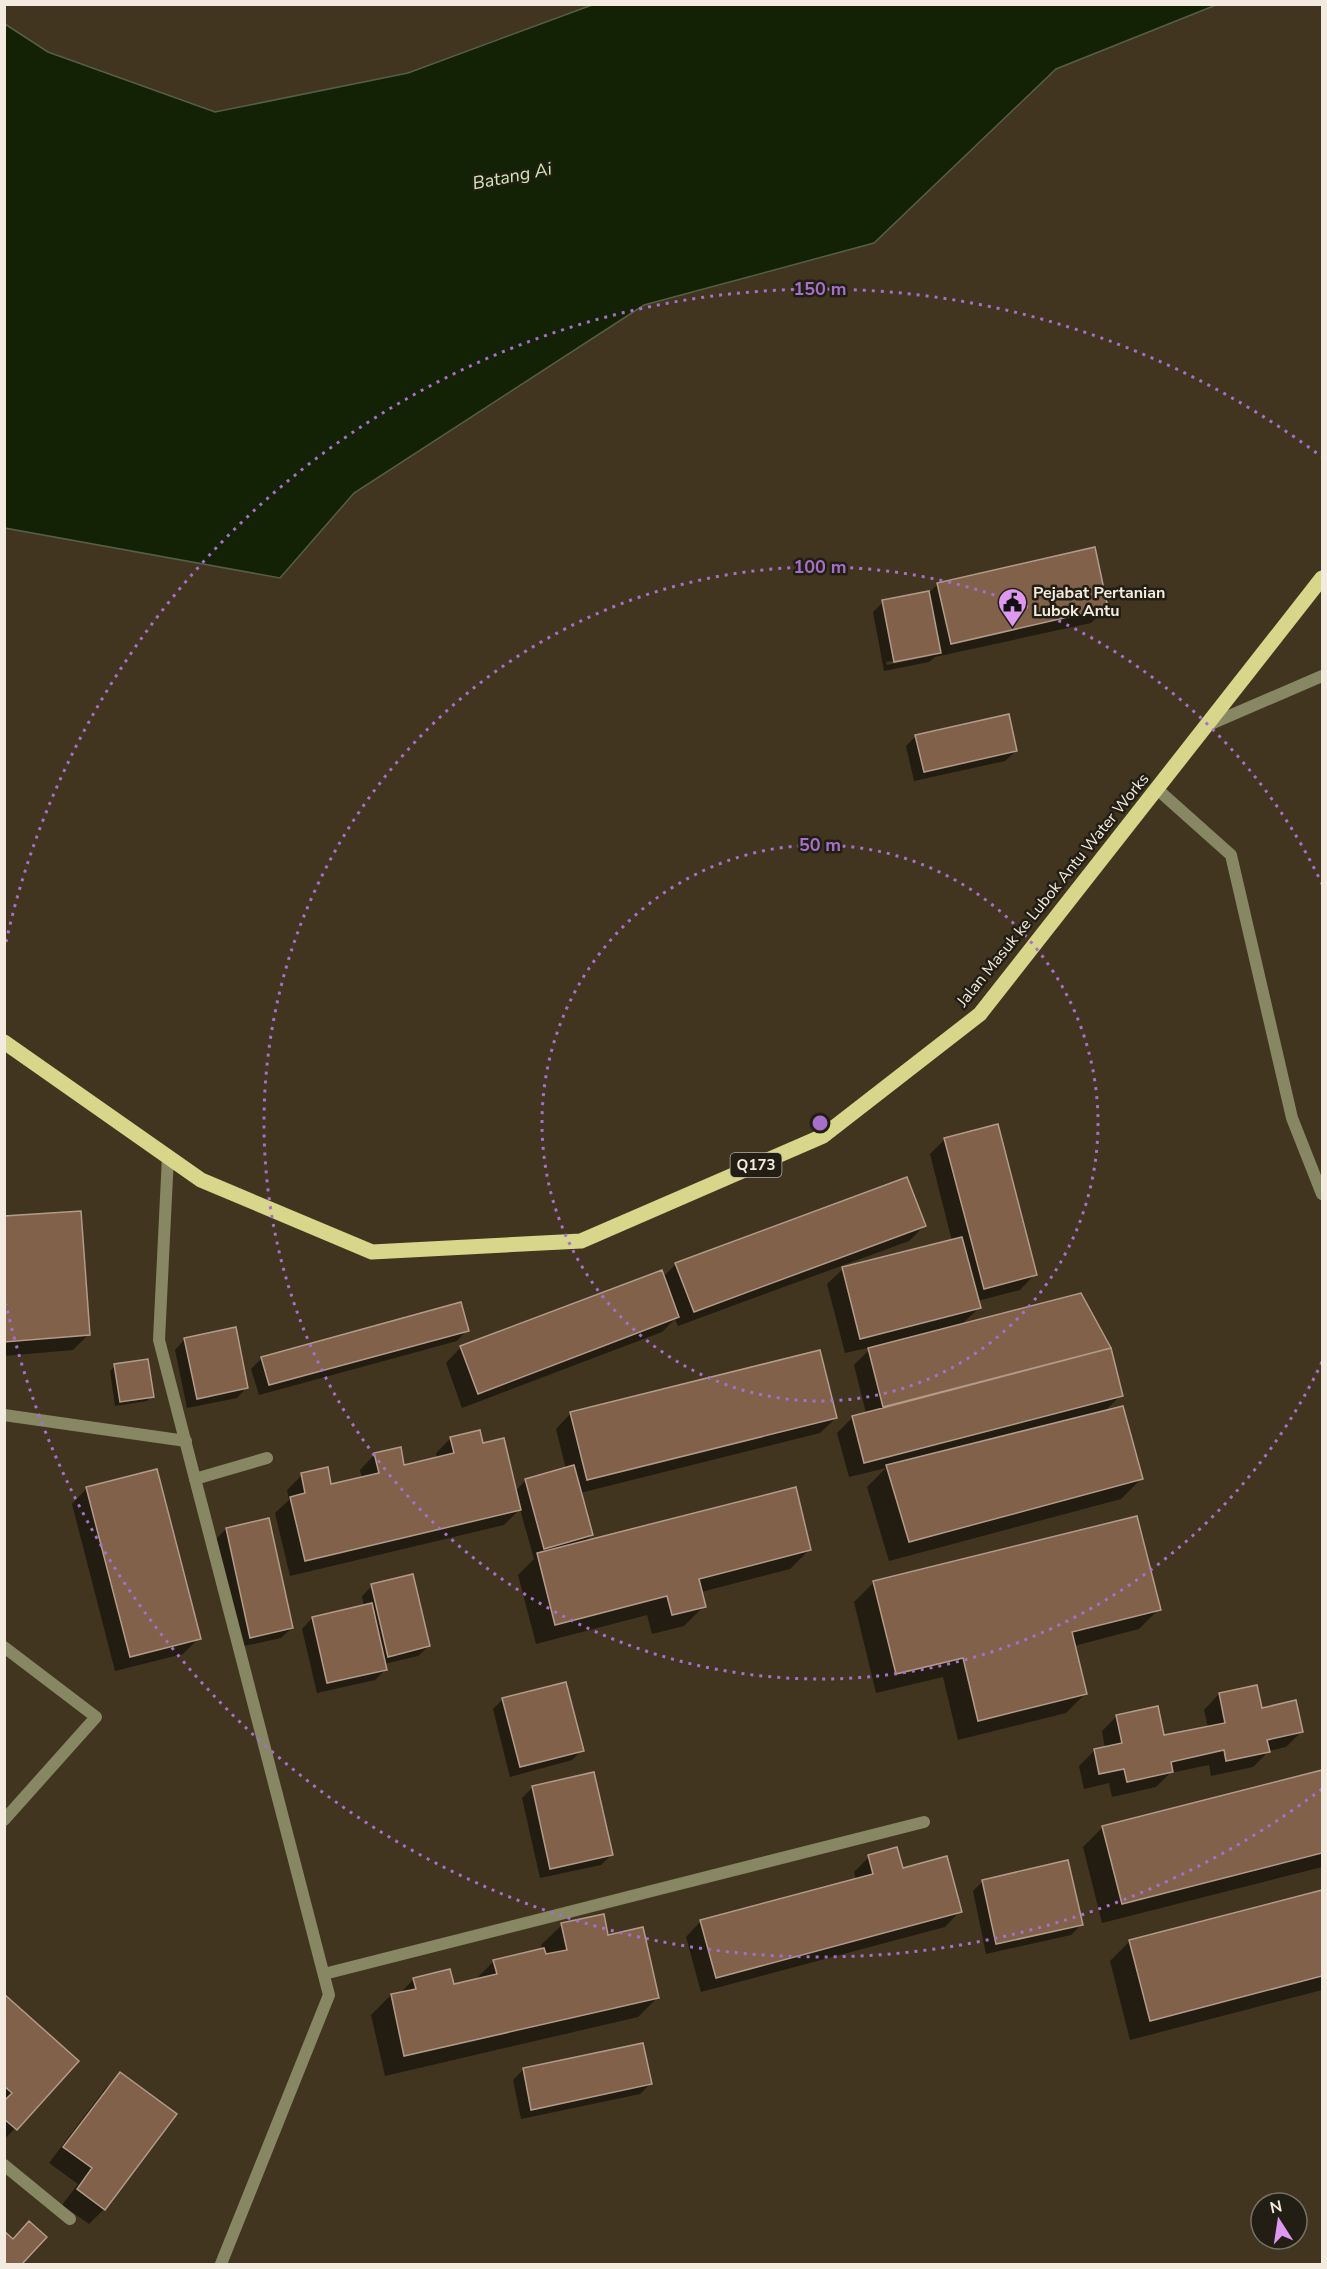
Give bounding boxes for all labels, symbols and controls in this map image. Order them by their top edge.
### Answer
water label: Batang Ai [470,156,554,195]
text: 150 m [793,277,847,301]
text: 100 m [793,555,847,579]
place label: Pejabat Pertanian Lubok Antu [1033,582,1165,622]
public building icon: Pejabat Pertanian Lubok Antu [996,586,1028,628]
street label: Jalan Masuk ke Lubok Antu Water Works [951,769,1154,1012]
text: 50 m [799,833,841,857]
centre of rings [810,1113,830,1133]
road number: Q173 [730,1153,782,1177]
north arrow [1249,2191,1309,2251]
text: N [1268,2195,1284,2219]

